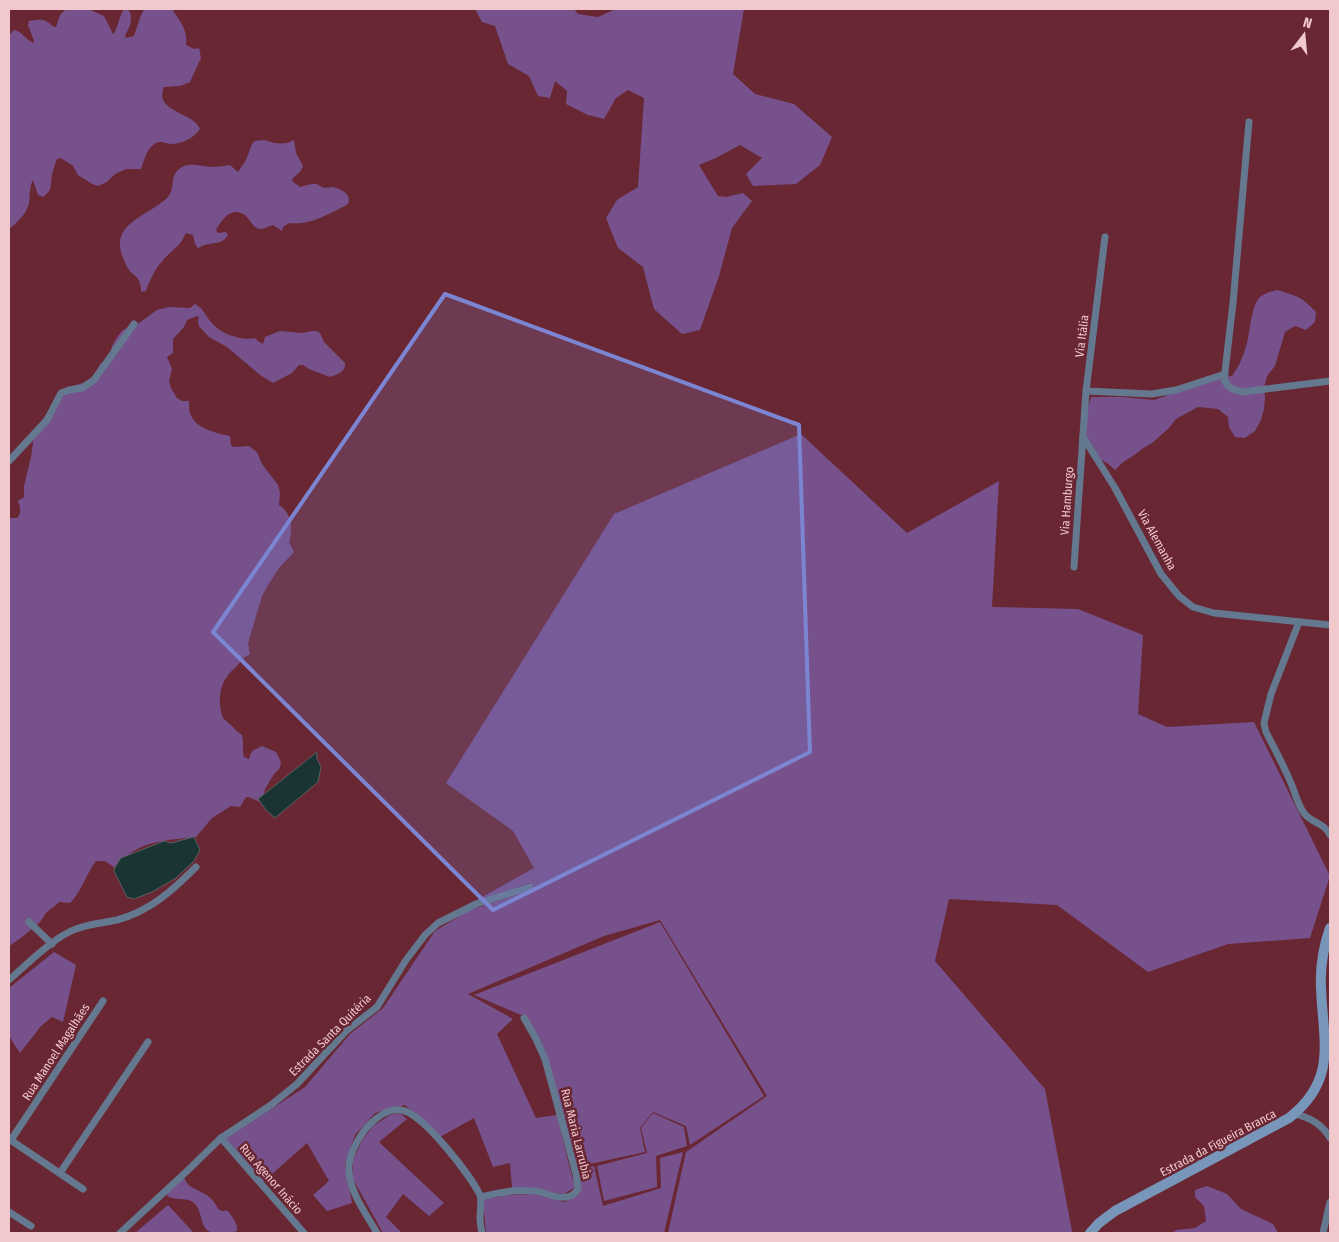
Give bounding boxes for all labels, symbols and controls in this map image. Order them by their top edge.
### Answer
north arrow [1279,10,1329,60]
text: N [1301,14,1314,32]
street label: Via Itália [1072,314,1092,358]
street label: Via Hamburgo [1058,466,1076,536]
street label: Via Alemanha [1135,507,1179,573]
street label: Estrada Santa Quitéria [286,991,374,1079]
street label: Rua Manoel Magalhães [20,1001,92,1103]
street label: Rua Maria Larrubia [558,1087,594,1181]
street label: Estrada da Figueira Branca [1158,1106,1278,1180]
street label: Rua Agenor Inácio [237,1141,305,1217]

